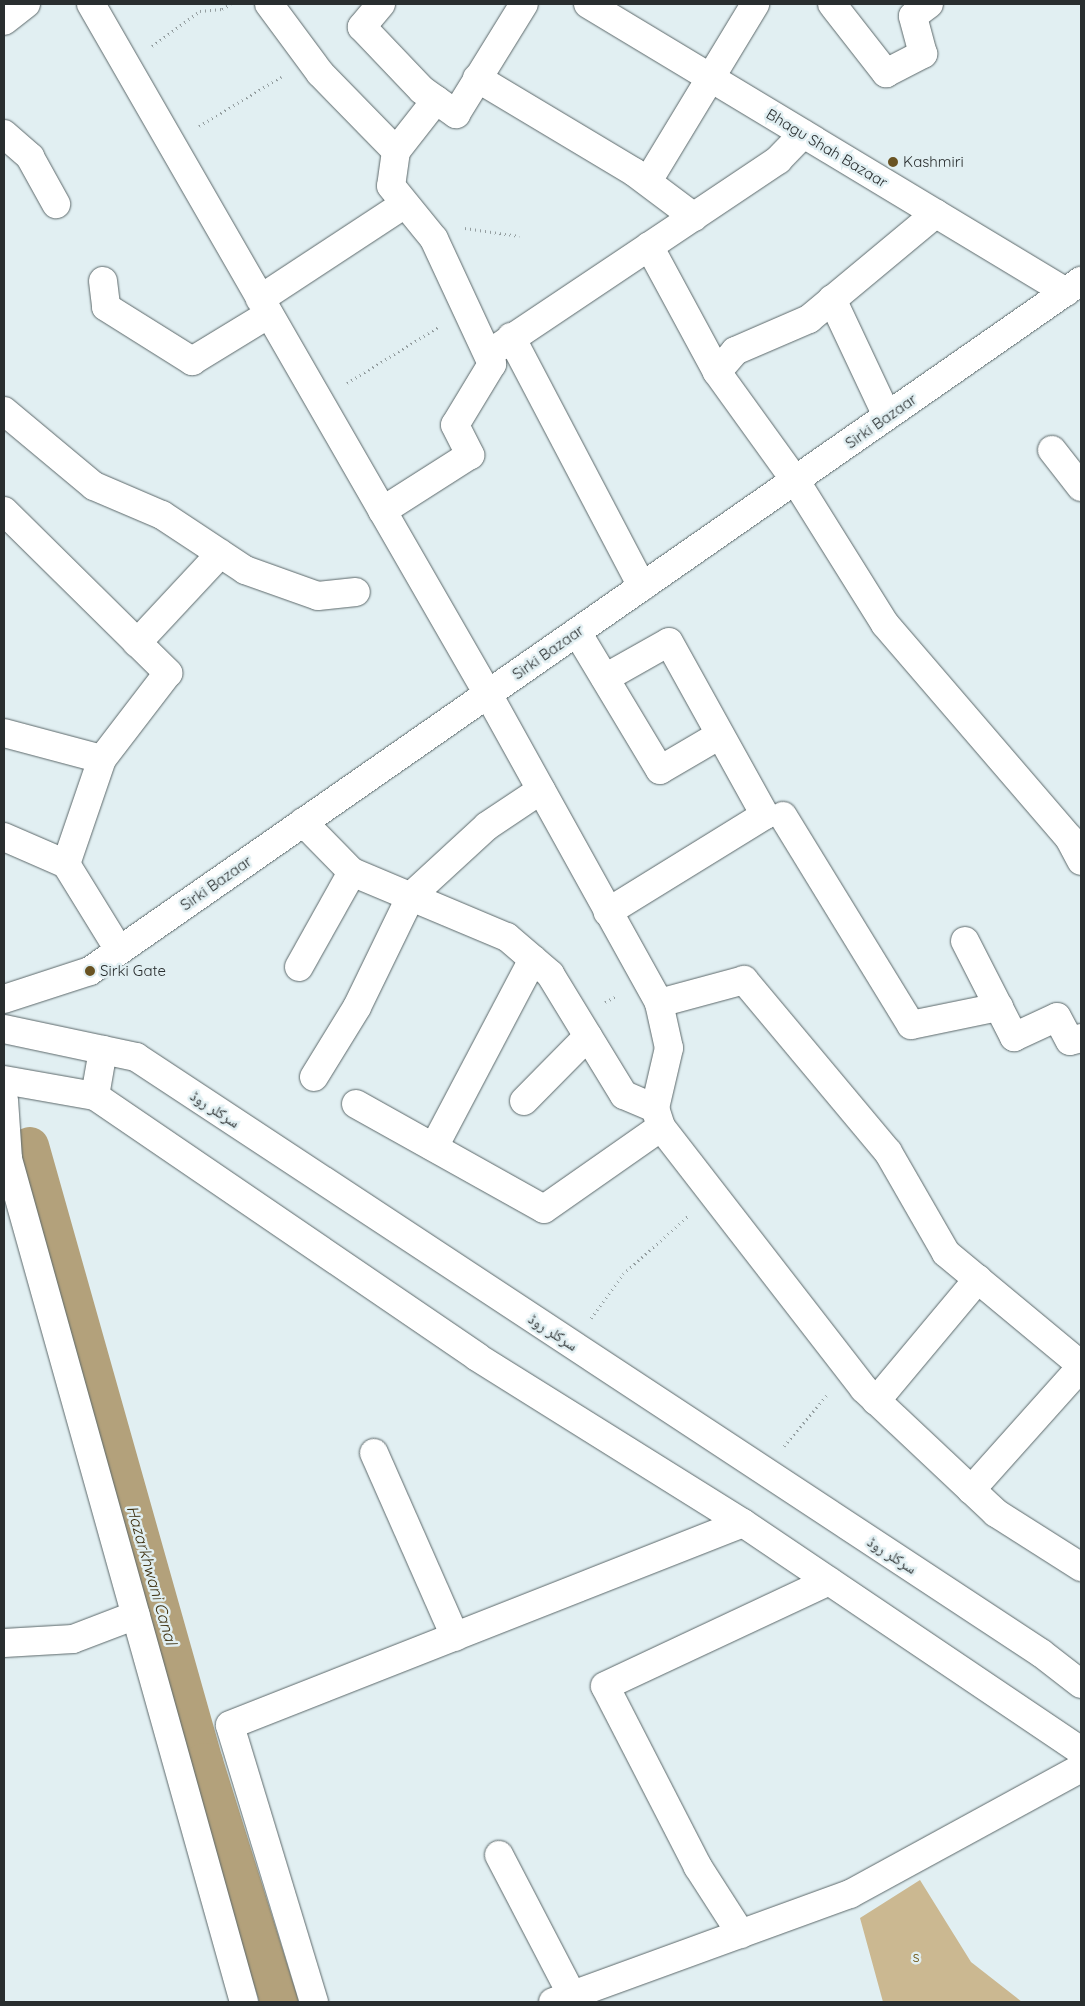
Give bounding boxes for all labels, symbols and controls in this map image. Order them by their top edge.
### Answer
street label: Bhagu Shah Bazaar [763,105,891,191]
place label: Kashmiri [903,153,964,171]
marker: Kashmiri [887,156,899,168]
street label: Sirki Bazaar [842,390,920,452]
street label: Sirki Bazaar [509,621,587,683]
street label: Sirki Bazaar [177,852,255,914]
place label: Sirki Gate [100,962,166,980]
marker: Sirki Gate [84,965,96,977]
street label: سرکلر روڈ [187,1086,243,1132]
street label: سرکلر روڈ [525,1309,581,1355]
water label: Hazarkhwani Canal [123,1503,181,1647]
street label: سرکلر روڈ [864,1532,920,1578]
park label: s [912,1948,920,1966]

